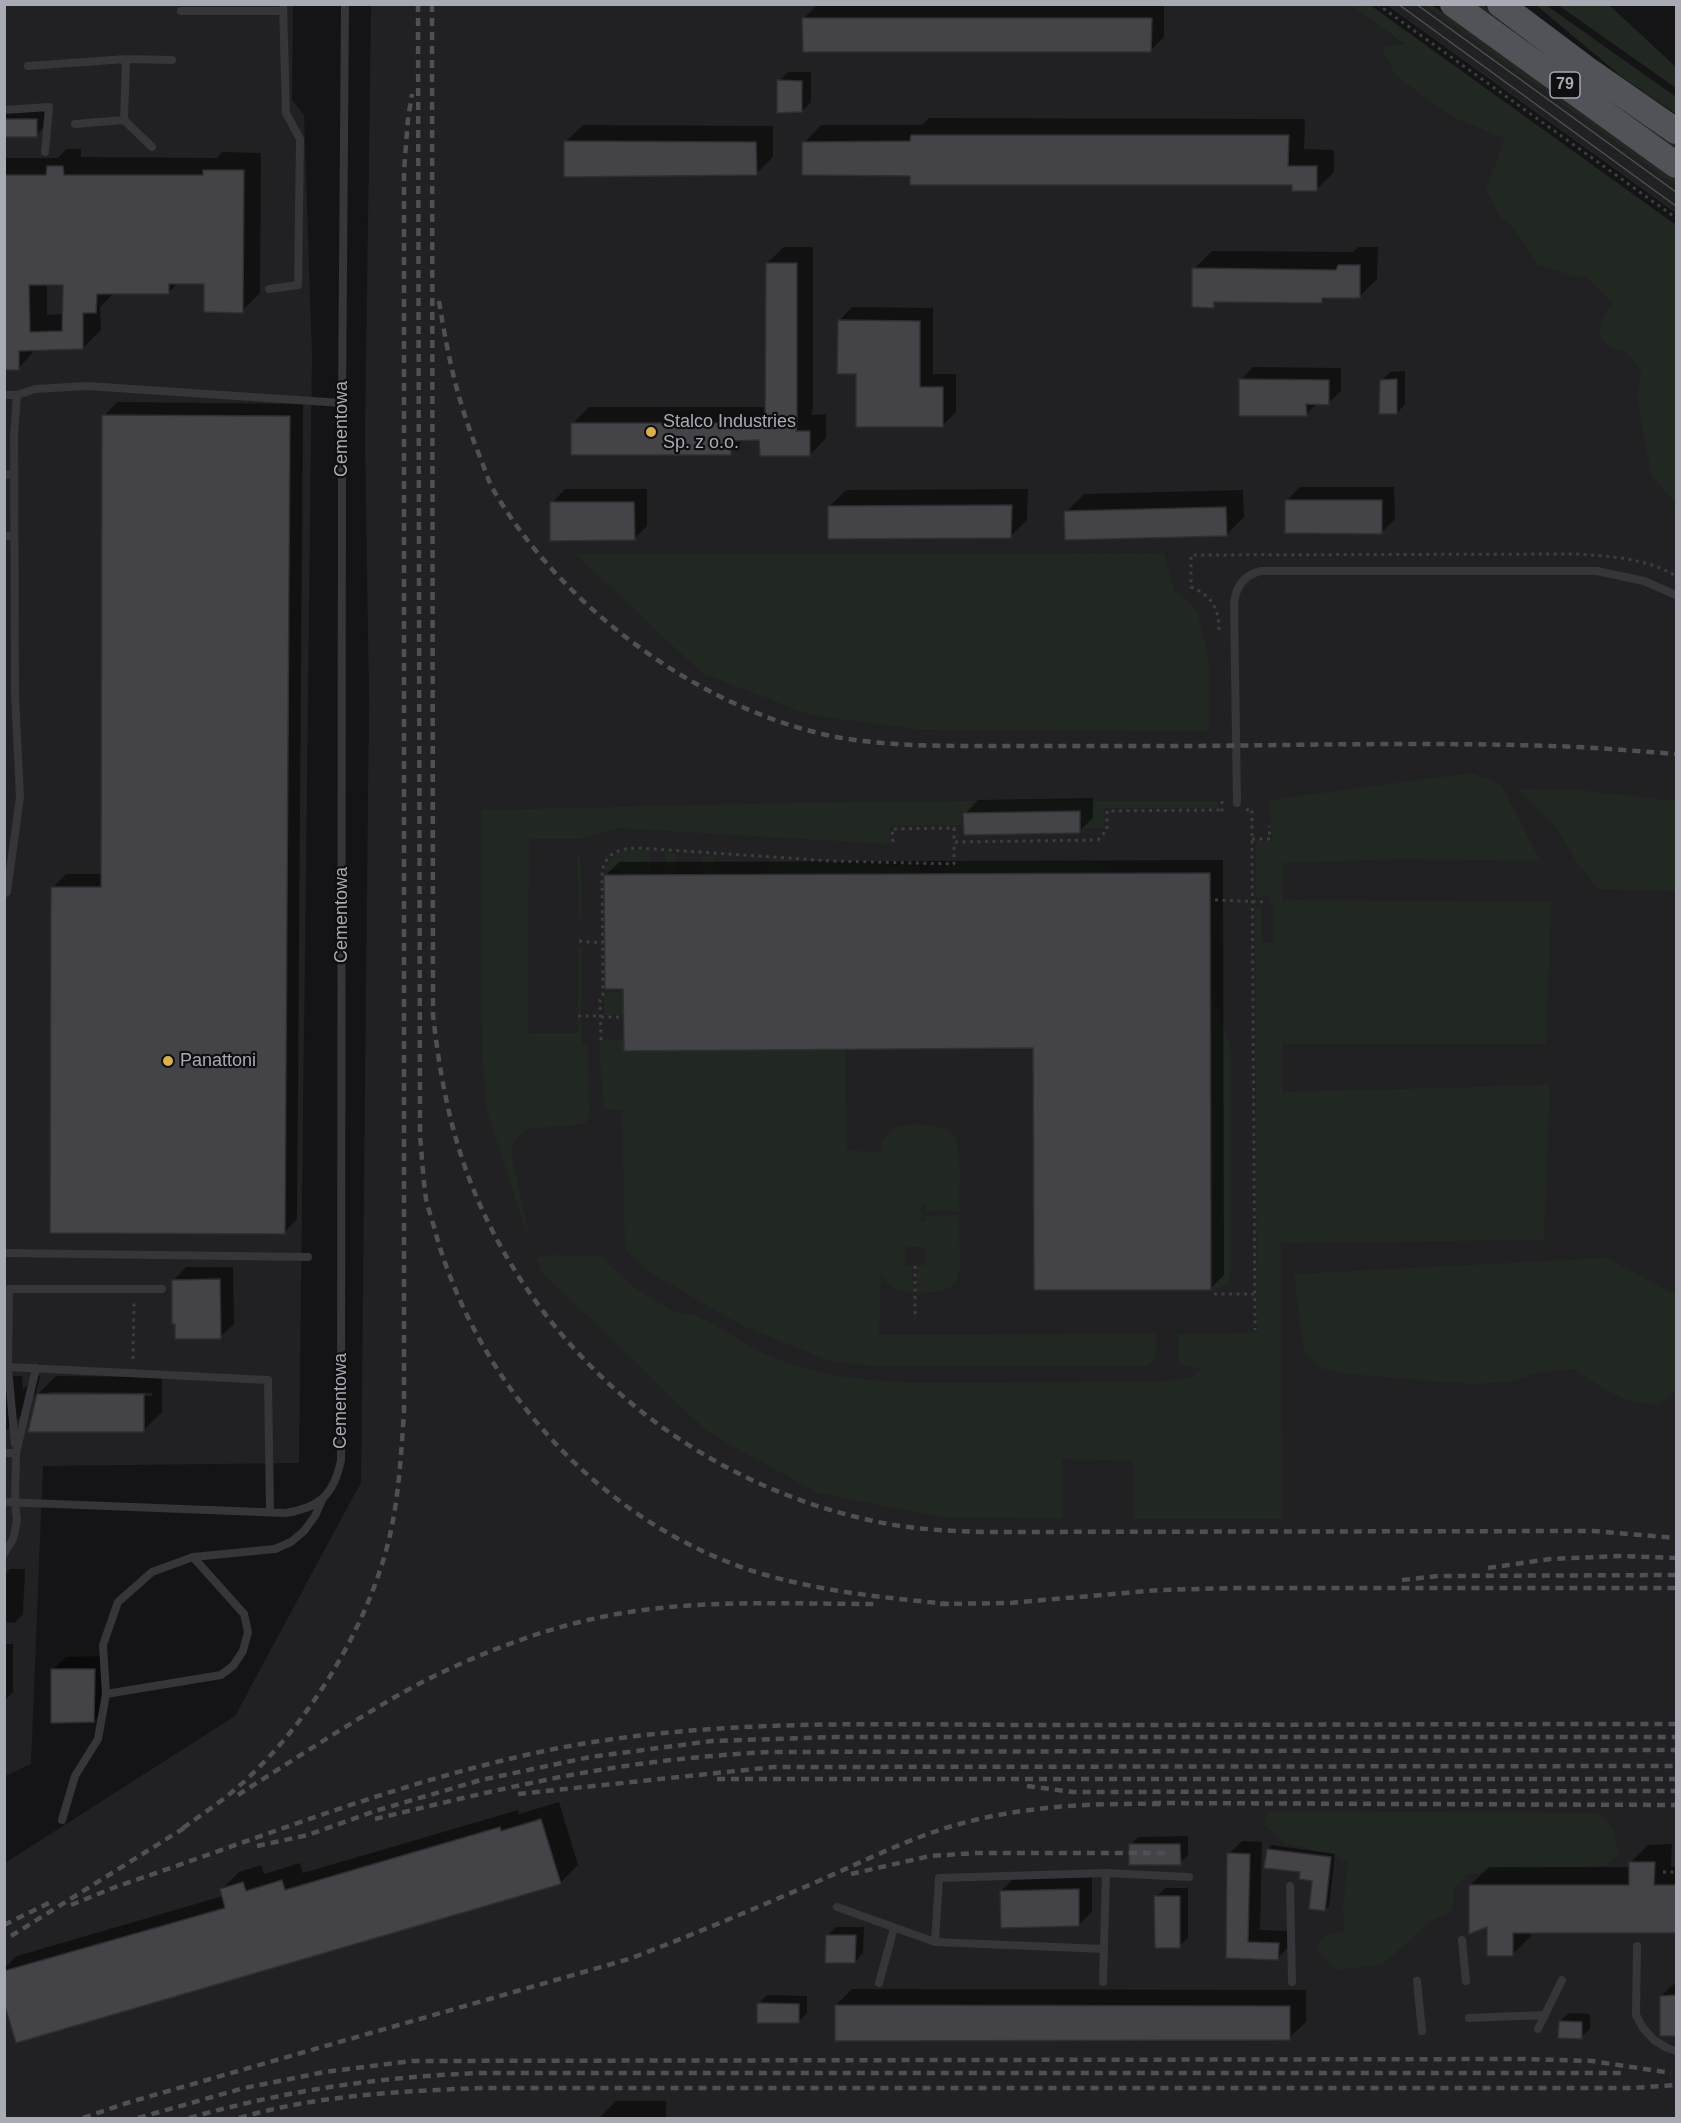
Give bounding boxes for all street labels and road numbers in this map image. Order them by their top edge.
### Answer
road number: 79 [1550,72,1580,98]
street label: Cementowa [331,381,353,477]
street label: Cementowa [331,867,353,963]
street label: Cementowa [330,1353,352,1449]

